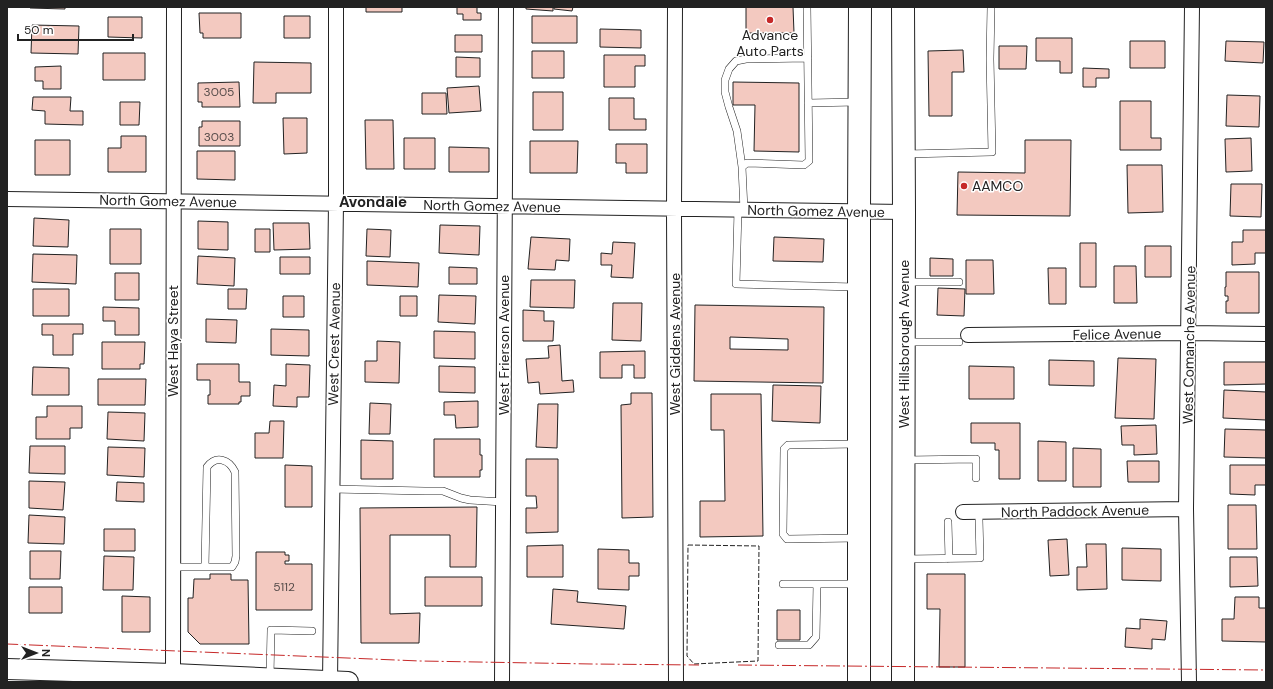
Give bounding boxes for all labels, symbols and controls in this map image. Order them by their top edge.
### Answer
marker: Advance Auto Parts [765,15,775,25]
scale bar [18,16,133,42]
text: 50 m [24,22,53,38]
place label: Advance Auto Parts [736,26,804,60]
house number: 3005 [204,84,234,100]
house number: 3003 [204,129,234,145]
place label: AAMCO [972,177,1023,195]
marker: AAMCO [959,181,969,191]
street label: North Gomez Avenue [99,191,237,211]
district label: Avondale [339,192,407,212]
street label: North Gomez Avenue [423,196,561,216]
street label: North Gomez Avenue [747,201,885,221]
street label: West Hillsborough Avenue [895,260,913,428]
street label: West Comanche Avenue [1179,266,1199,424]
street label: West Giddens Avenue [666,273,684,415]
street label: West Frierson Avenue [495,275,513,415]
street label: West Crest Avenue [324,282,344,406]
street label: West Haya Street [164,285,182,397]
street label: Felice Avenue [1072,324,1162,344]
street label: North Paddock Avenue [1001,501,1149,521]
house number: 5112 [273,579,295,595]
north arrow [16,633,56,673]
text: N [39,649,53,657]

